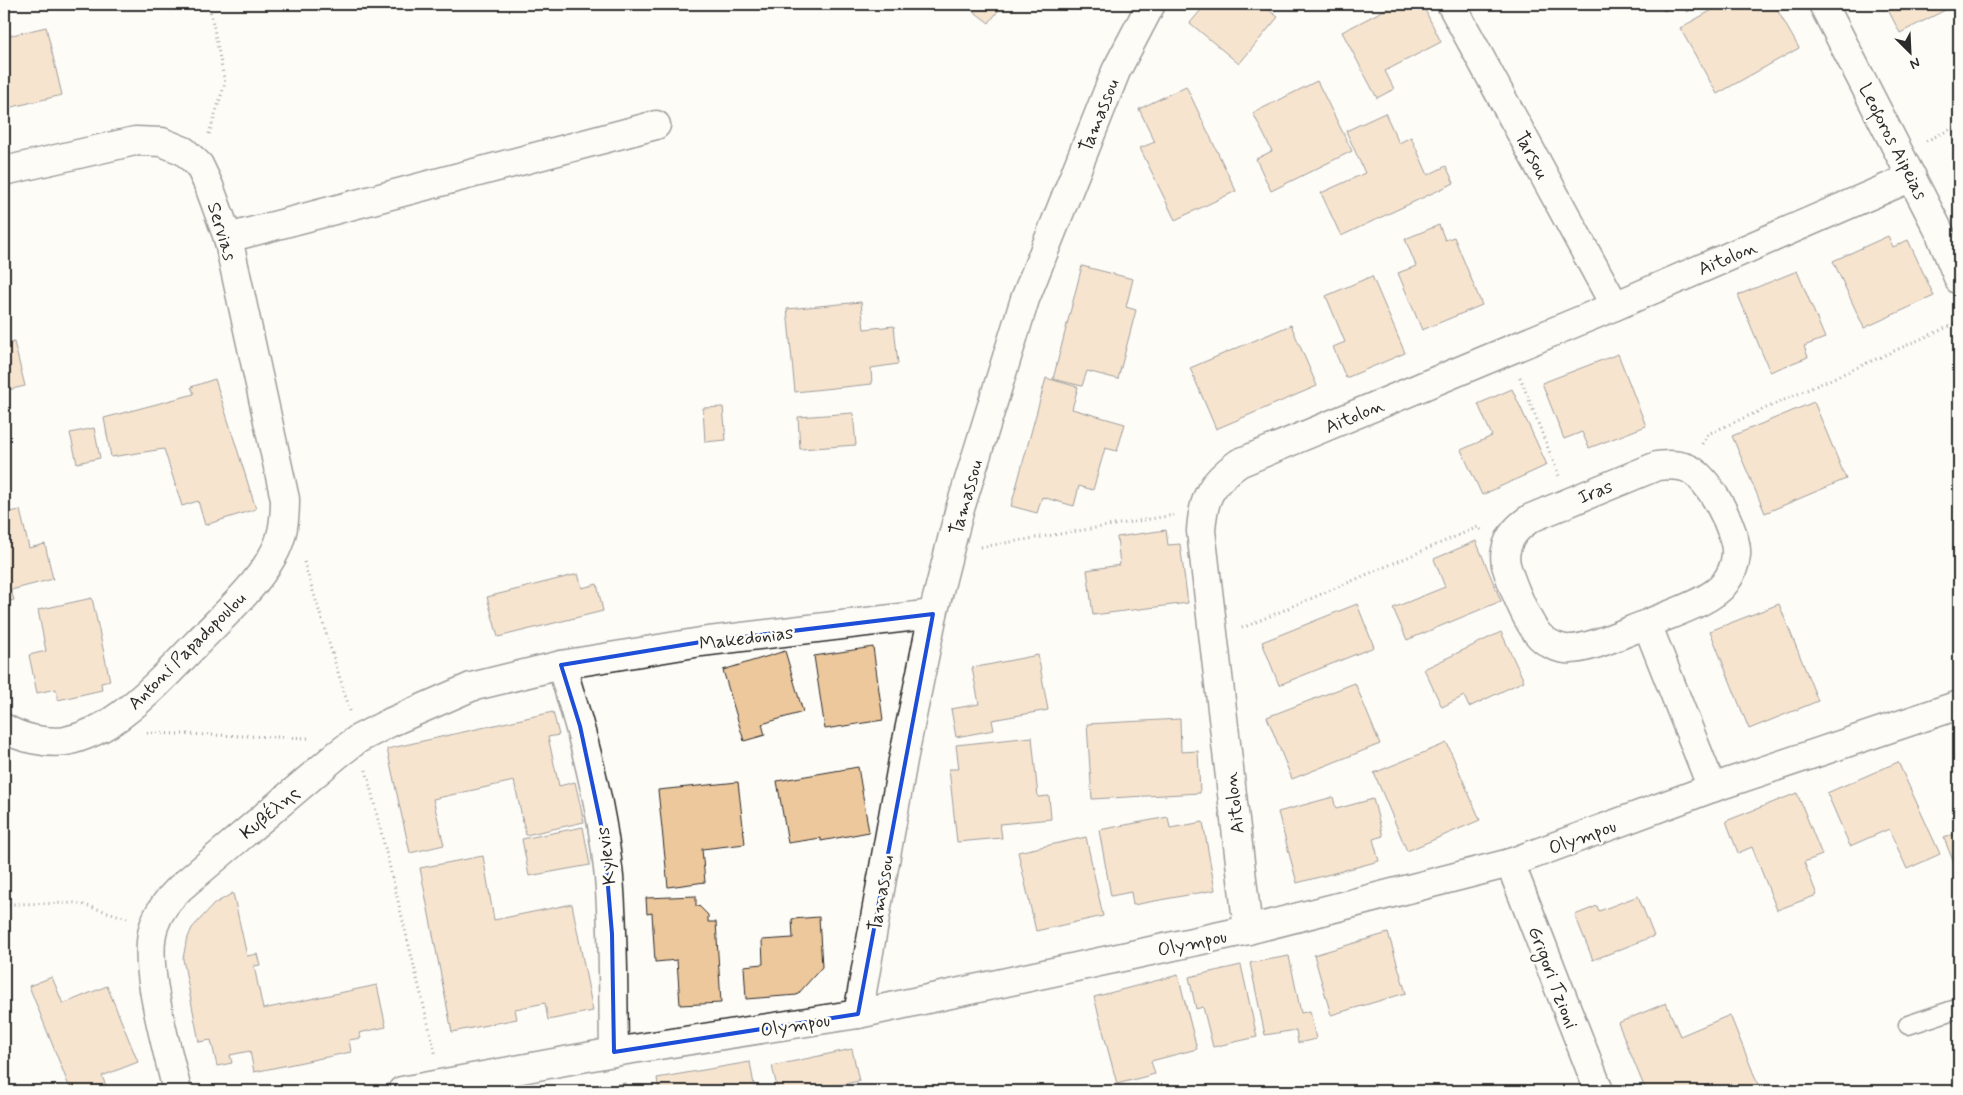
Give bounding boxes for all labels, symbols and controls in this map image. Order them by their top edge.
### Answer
north arrow [1886,28,1936,78]
text: N [1907,53,1923,73]
street label: Tamassou [1073,75,1125,156]
street label: Leoforos Aipeias [1850,79,1933,206]
street label: Tarsou [1509,127,1555,184]
street label: Servias [201,199,242,264]
street label: Aitolon [1694,235,1761,282]
street label: Aitolon [1321,393,1388,440]
street label: Tamassou [944,457,989,538]
street label: Iras [1575,474,1617,511]
street label: Antoni Papadopoulou [122,586,252,716]
street label: Makedonias [698,620,795,657]
street label: Aitolon [1218,770,1251,835]
street label: Κυβέλης [235,781,305,845]
street label: Olympou [1545,814,1620,861]
street label: Kylevis [591,826,622,886]
street label: Tamassou [862,853,900,933]
street label: Grigori Tzioni [1520,923,1584,1033]
street label: Olympou [1155,924,1229,963]
street label: Olympou [759,1008,832,1043]

